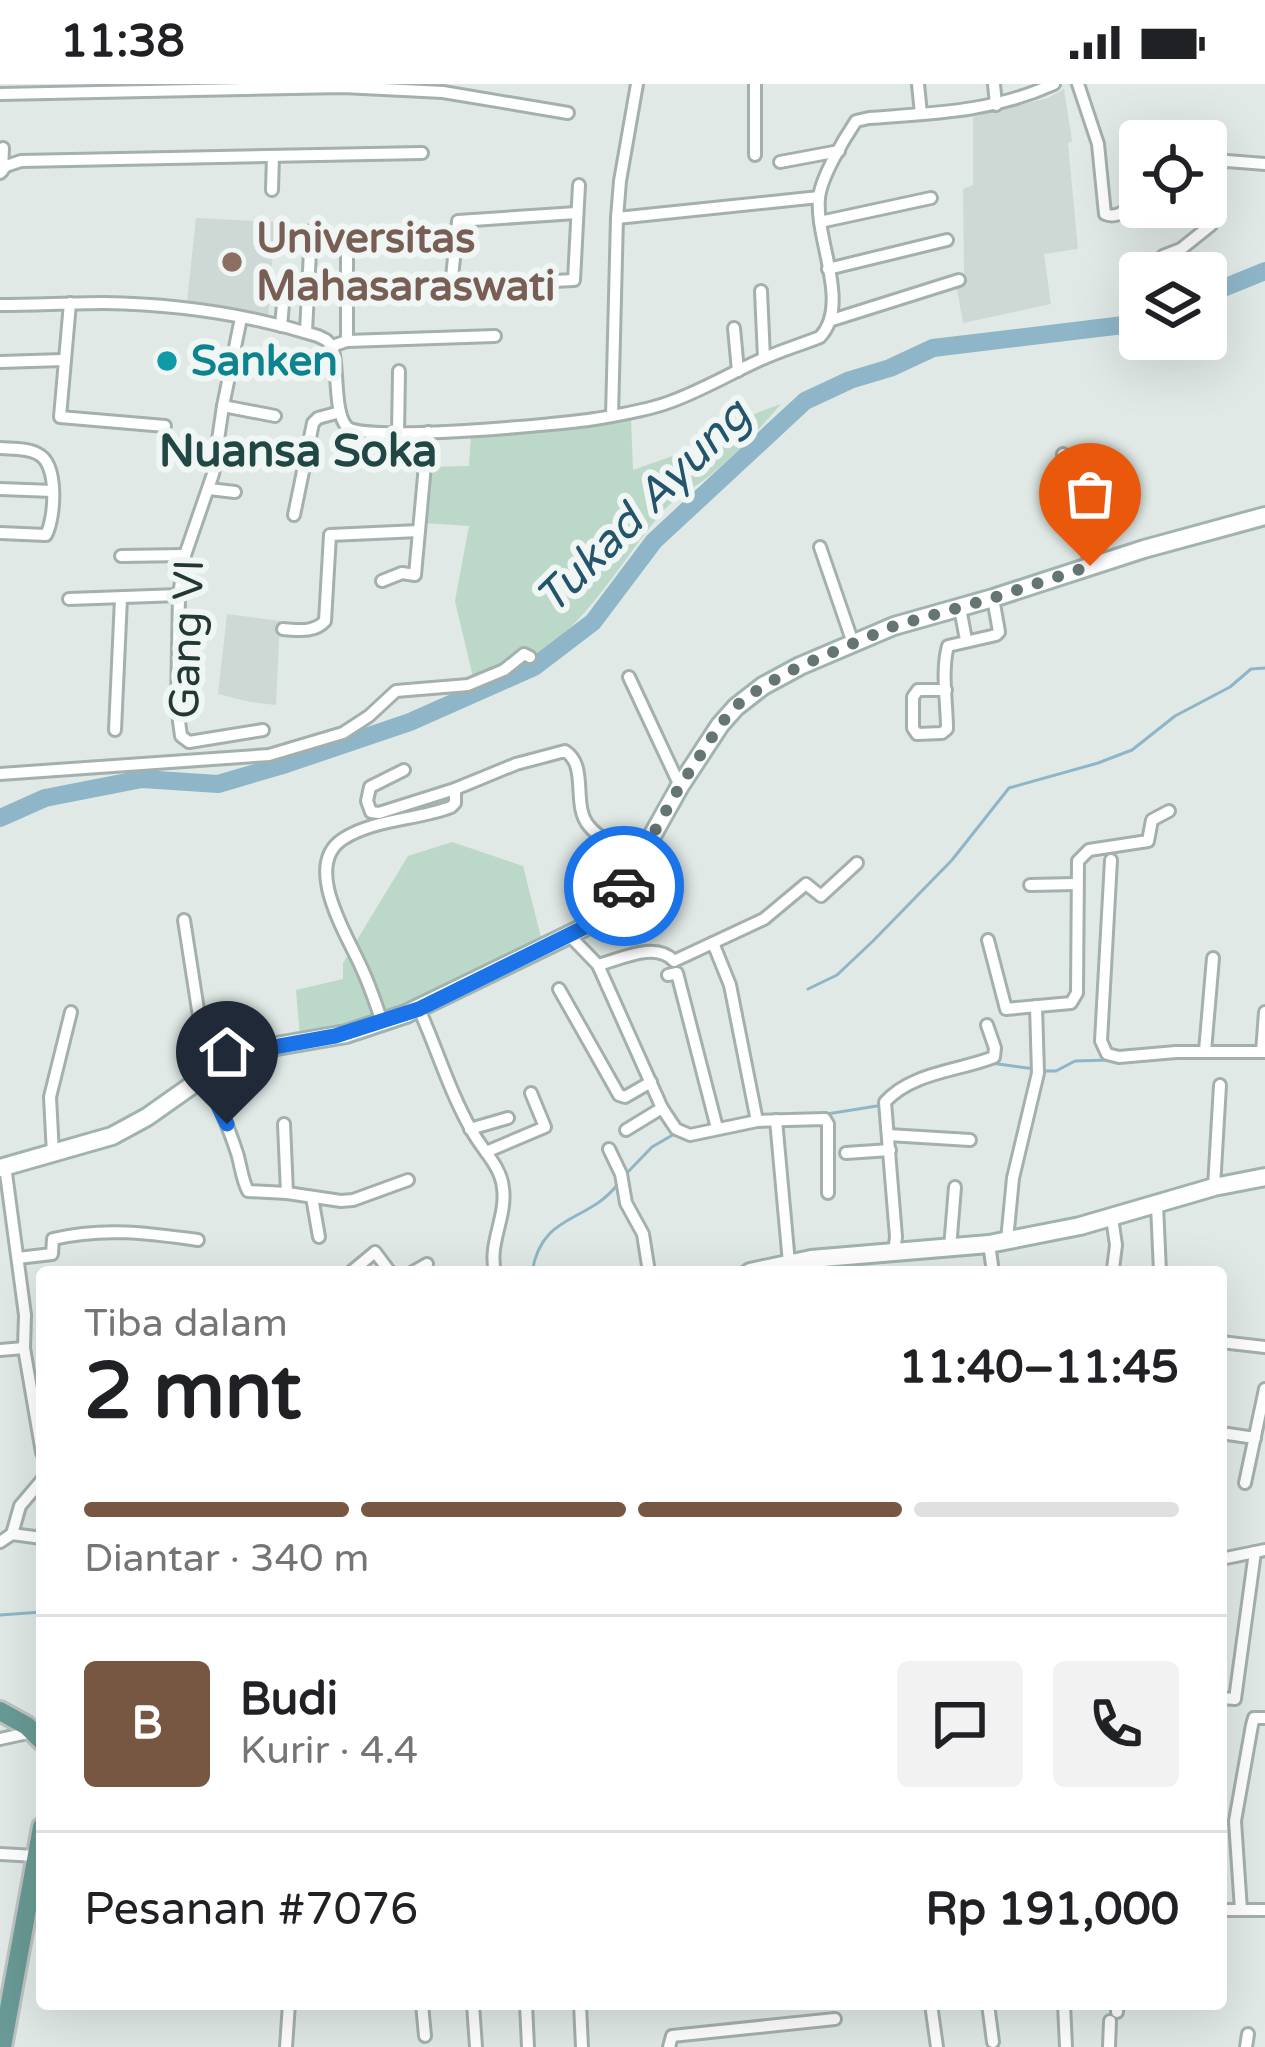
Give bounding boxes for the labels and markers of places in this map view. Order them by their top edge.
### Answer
place label: Universitas Mahasaraswati [256,213,555,312]
marker: Universitas Mahasaraswati [219,249,245,275]
place label: Sanken [191,336,338,387]
marker: Sanken [154,348,180,374]
pin [1039,443,1141,566]
pin [176,1001,278,1124]

